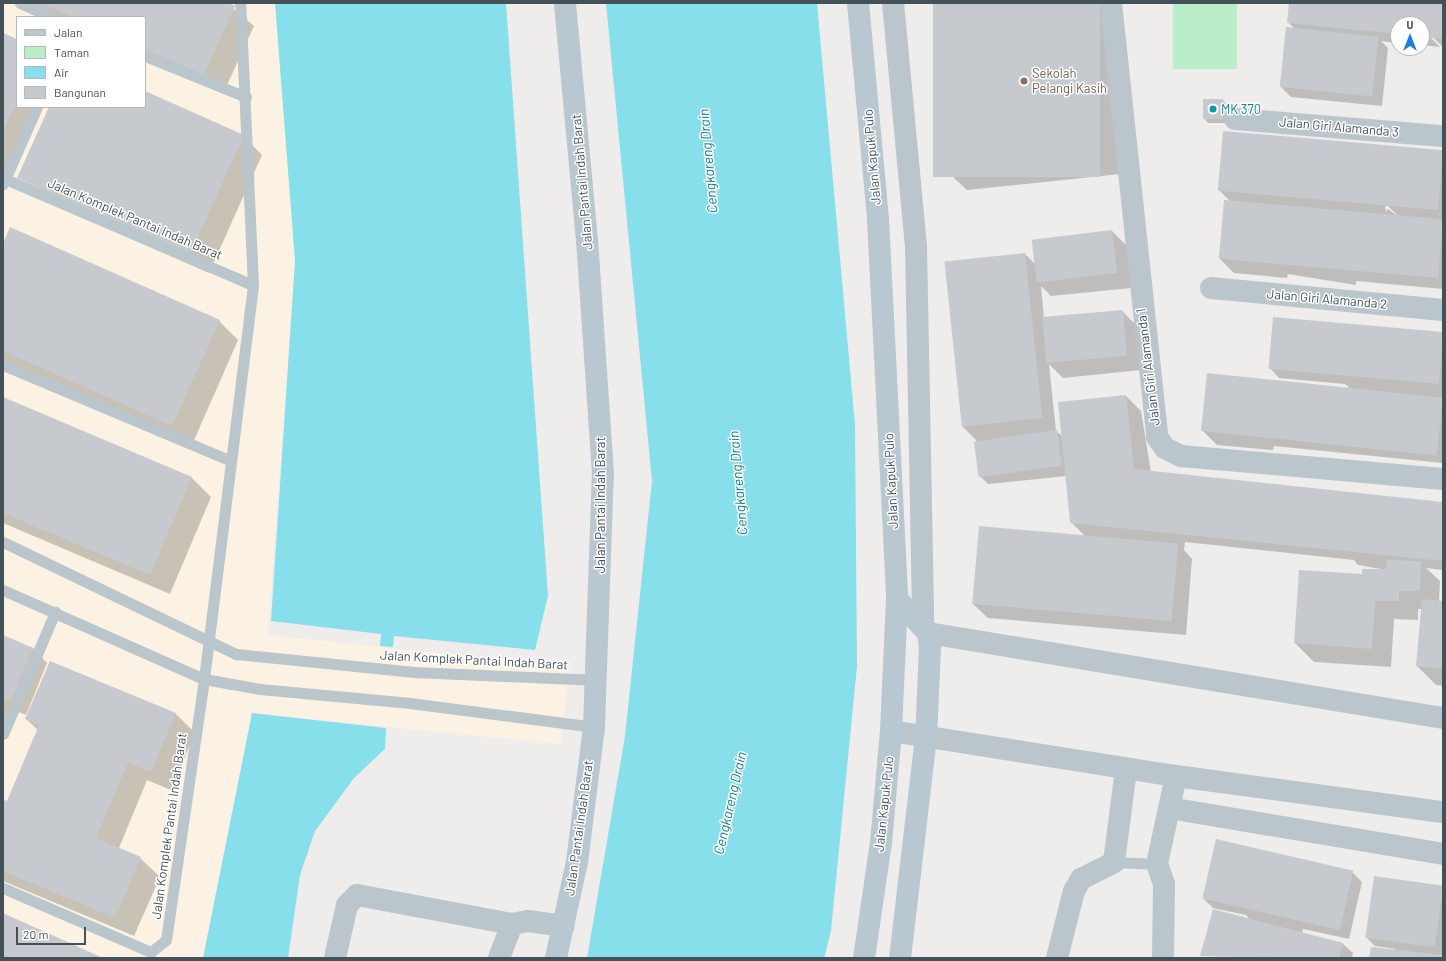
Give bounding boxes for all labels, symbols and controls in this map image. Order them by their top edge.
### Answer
legend [16,16,146,108]
north arrow [1390,16,1430,56]
text: U [1407,18,1413,31]
text: Jalan [54,25,82,39]
text: Taman [54,45,89,59]
text: Air [54,65,69,79]
place label: Sekolah Pelangi Kasih [1032,66,1107,97]
marker: Sekolah Pelangi Kasih [1019,76,1029,86]
text: Bangunan [54,85,106,99]
place label: MK 370 [1221,101,1261,117]
marker: MK 370 [1208,104,1218,114]
water label: Cengkareng Drain [695,108,721,214]
street label: Jalan Kapuk Pulo [860,109,884,205]
street label: Jalan Pantai Indah Barat [568,113,596,251]
street label: Jalan Giri Alamanda 3 [1278,114,1400,140]
street label: Jalan Komplek Pantai Indah Barat [45,175,225,263]
street label: Jalan Giri Alamanda 2 [1266,286,1388,312]
street label: Jalan Giri Alamanda 1 [1133,307,1163,427]
water label: Cengkareng Drain [725,430,751,536]
street label: Jalan Kapuk Pulo [881,433,901,529]
street label: Jalan Pantai Indah Barat [592,437,608,573]
street label: Jalan Komplek Pantai Indah Barat [380,647,568,673]
street label: Jalan Komplek Pantai Indah Barat [148,732,190,920]
water label: Cengkareng Drain [710,750,750,856]
street label: Jalan Kapuk Pulo [871,755,897,853]
street label: Jalan Pantai Indah Barat [562,759,596,897]
scale bar [18,919,88,945]
text: 20 m [23,927,49,941]

